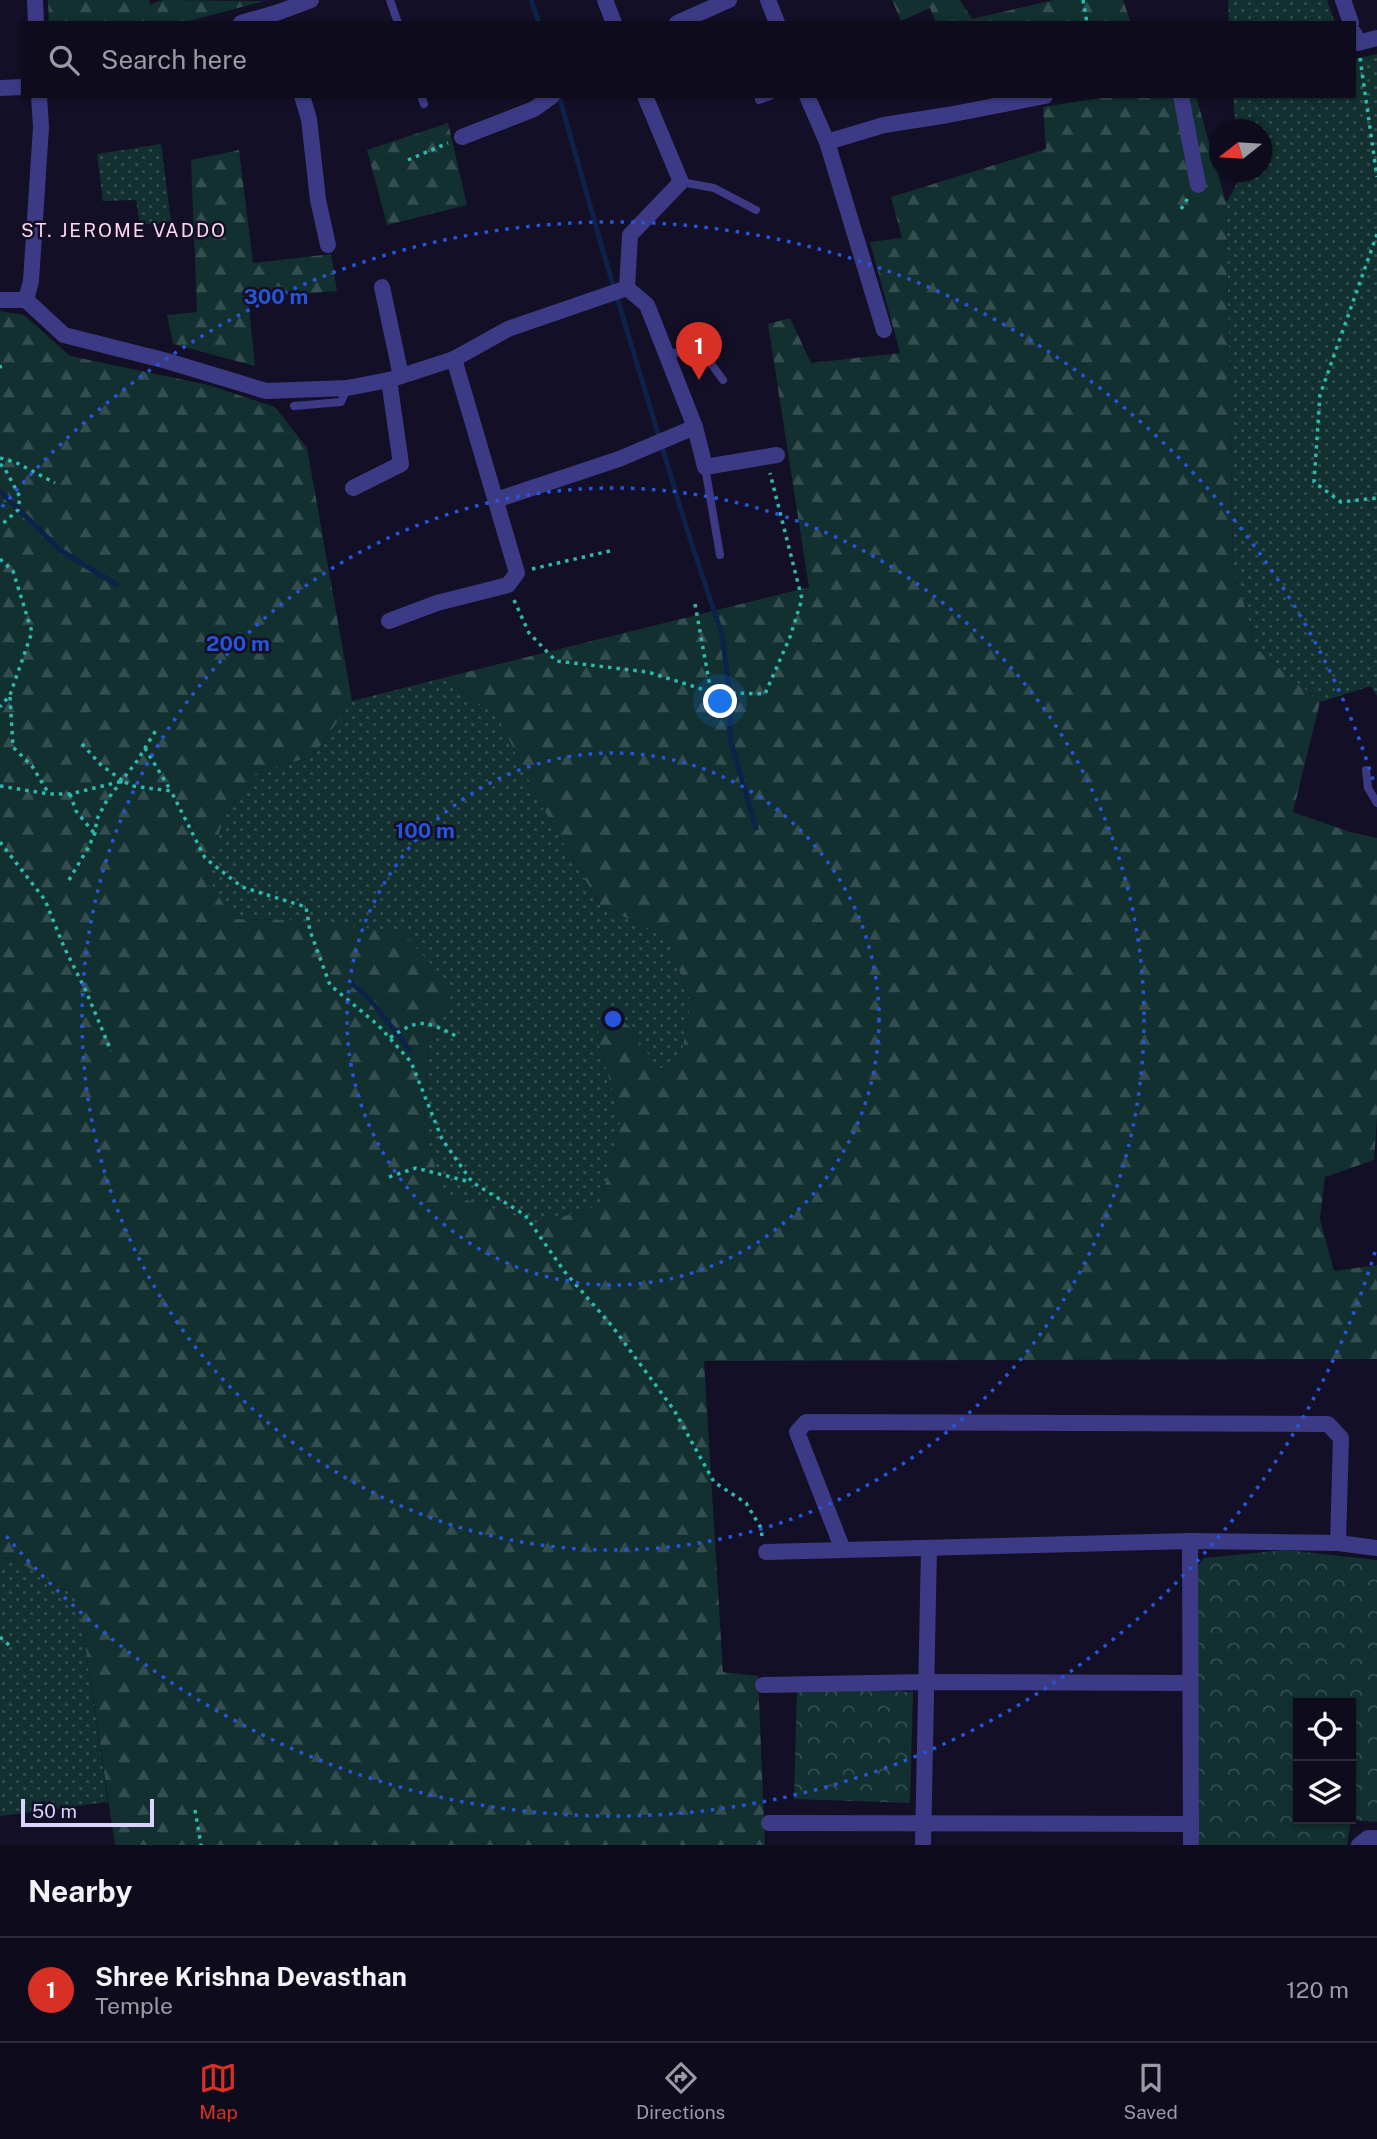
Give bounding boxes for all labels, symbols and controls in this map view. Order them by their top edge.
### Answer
search box [21,21,1356,98]
icon: search [45,41,83,79]
text: Search here [101,44,247,75]
north arrow [1209,119,1272,182]
district label: ST. JEROME VADDO [21,219,227,241]
text: 300 m [244,284,308,309]
pin: 1 [676,322,722,380]
text: 200 m [206,631,270,656]
your location [703,684,737,718]
text: 100 m [395,818,455,843]
centre of rings [601,1007,625,1031]
map controls [1293,1698,1356,1824]
button: locate [1293,1698,1356,1761]
button: layers [1293,1761,1356,1824]
scale bar [21,1796,154,1828]
text: 50 m [32,1800,77,1822]
text: Nearby [28,1873,132,1909]
text: Shree Krishna Devasthan [95,1961,407,1992]
text: 1 [46,1976,56,2003]
text: 120 m [1286,1976,1349,2003]
text: Temple [95,1992,173,2019]
tab: Map [199,2059,238,2123]
tab: Directions [636,2059,725,2123]
tab: Saved [1124,2059,1178,2123]

